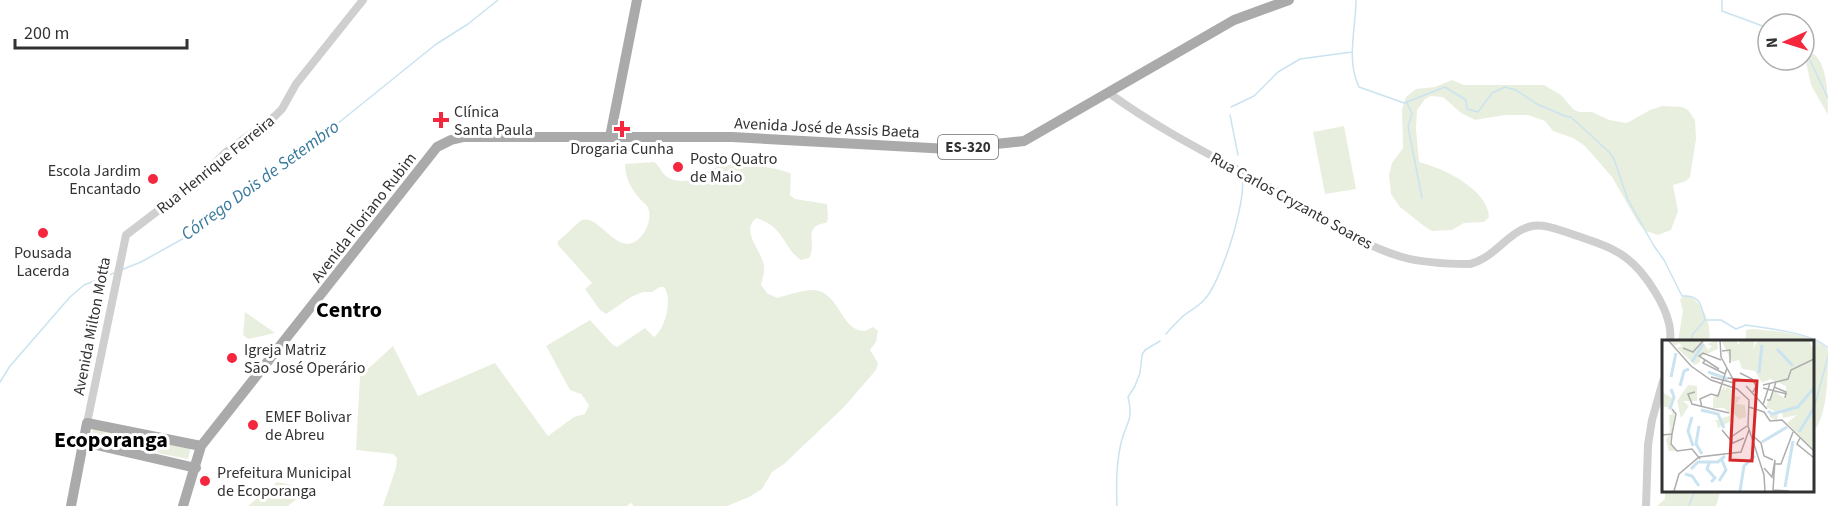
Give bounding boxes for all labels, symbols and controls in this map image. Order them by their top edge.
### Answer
scale bar [15,12,188,50]
north arrow [1756,12,1816,72]
text: 200 m [24,21,69,46]
text: N [1761,37,1783,49]
place label: Clínica Santa Paula [454,101,533,141]
street label: Rua Henrique Ferreira [152,110,279,219]
marker: Clínica Santa Paula [432,111,450,129]
street label: Avenida José de Assis Baeta [734,112,920,144]
water label: Córrego Dois de Setembro [176,114,345,246]
marker: Drogaria Cunha [615,122,629,136]
road number: ES-320 [938,135,998,159]
place label: Drogaria Cunha [570,138,674,160]
street label: Rua Carlos Cryzanto Soares [1207,147,1377,255]
street label: Avenida Floriano Rubim [306,148,422,287]
place label: Posto Quatro de Maio [690,148,777,188]
place label: Escola Jardim Encantado [48,160,141,200]
marker: Posto Quatro de Maio [671,160,685,174]
marker: Escola Jardim Encantado [146,172,160,186]
marker: Pousada Lacerda [36,226,50,240]
place label: Pousada Lacerda [14,242,72,282]
street label: Avenida Milton Motta [68,255,116,397]
district label: Centro [316,294,382,326]
place label: Igreja Matriz São José Operário [244,339,365,379]
inset map [1662,340,1813,491]
marker: Igreja Matriz São José Operário [225,351,239,365]
place label: EMEF Bolivar de Abreu [265,406,352,446]
marker: EMEF Bolivar de Abreu [246,418,260,432]
district label: Ecoporanga [54,424,168,456]
place label: Prefeitura Municipal de Ecoporanga [217,462,351,502]
marker: Prefeitura Municipal de Ecoporanga [198,474,212,488]

